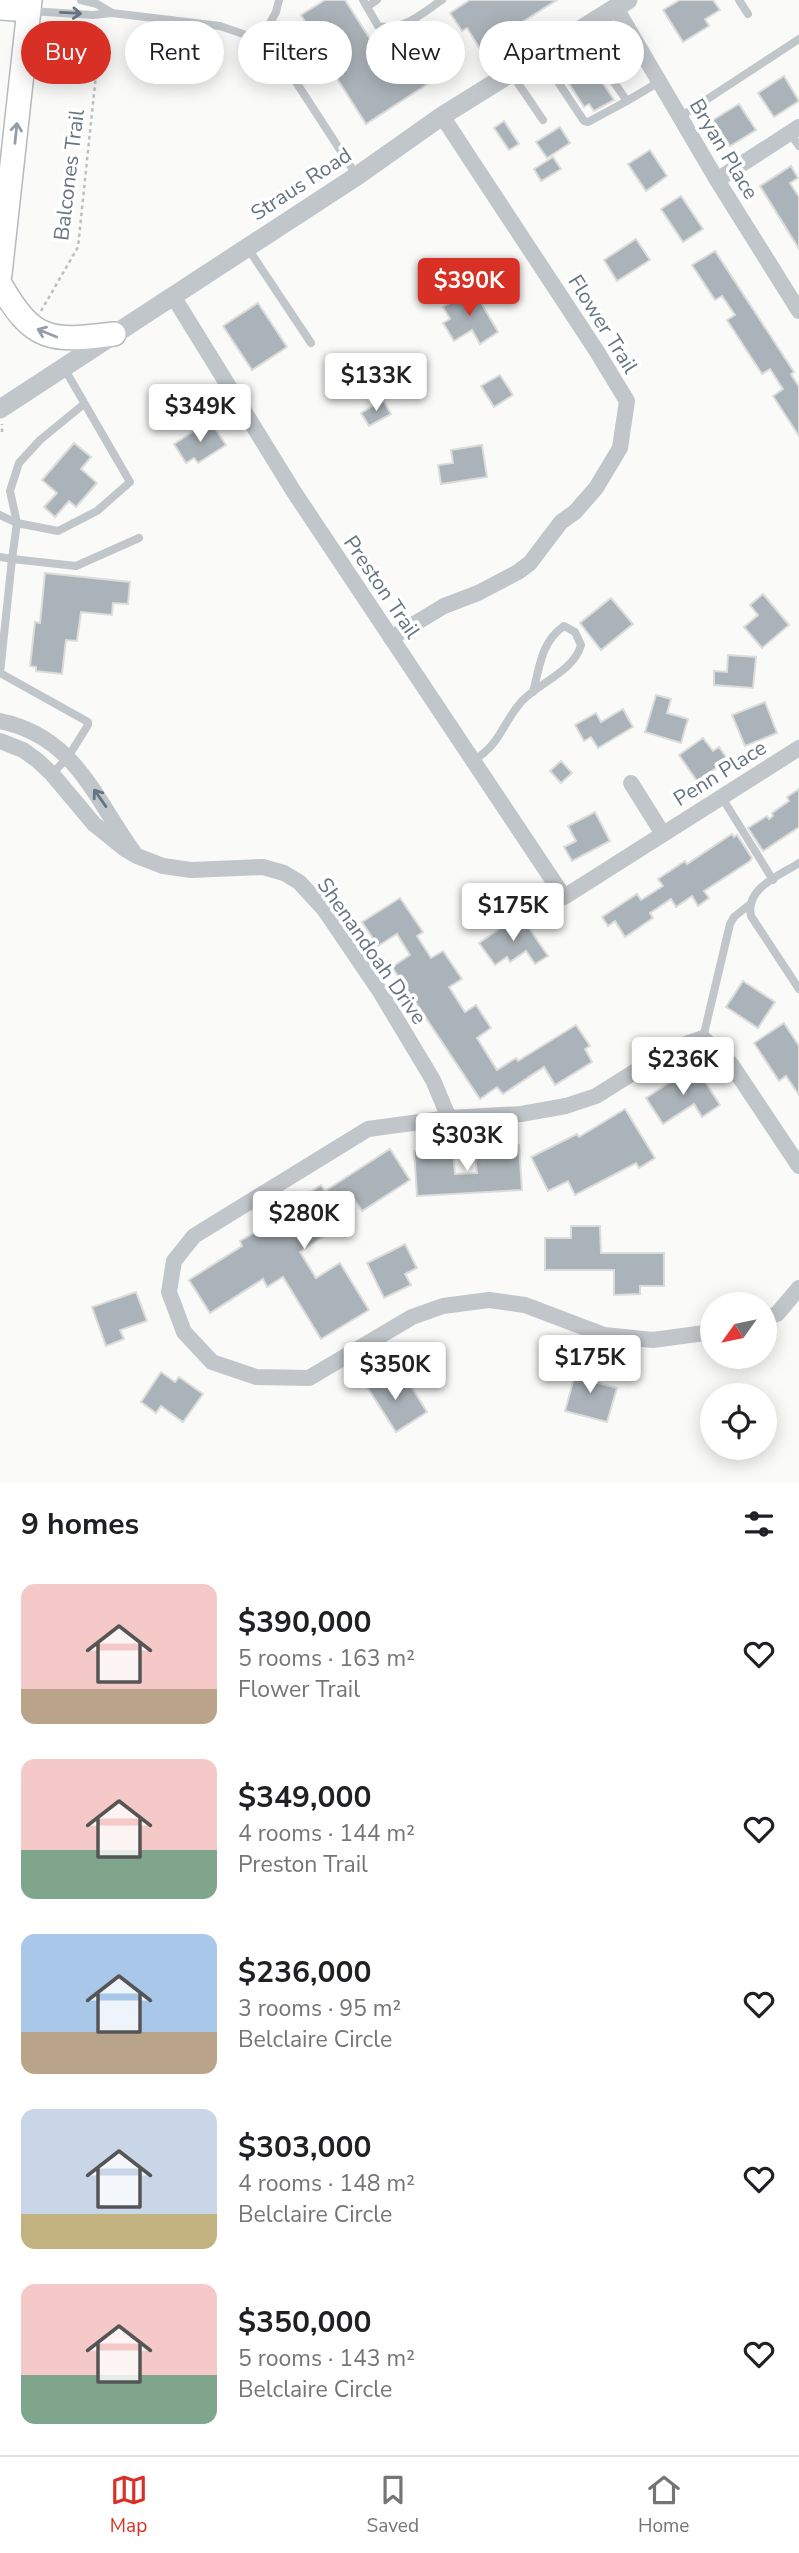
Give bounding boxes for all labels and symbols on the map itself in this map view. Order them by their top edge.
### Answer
one-way arrow [59,7,81,20]
street label: Bryan Place [683,93,765,205]
street label: Balcones Trail [47,107,91,242]
one-way arrow [9,122,22,145]
street label: Straus Road [245,141,357,227]
pin: $390K [420,258,518,318]
street label: Flower Trail [562,269,645,379]
one-way arrow [37,326,58,339]
pin: $133K [327,354,425,413]
pin: $349K [151,384,249,444]
street label: Preston Trail [337,530,427,645]
street label: Penn Place [668,733,772,813]
one-way arrow [93,789,107,808]
street label: Shenandoah Drive [311,872,433,1030]
pin: $175K [464,884,562,943]
pin: $236K [634,1038,732,1097]
pin: $303K [418,1114,516,1173]
pin: $280K [255,1192,353,1251]
north arrow [700,1292,777,1368]
pin: $175K [541,1336,639,1395]
pin: $350K [346,1342,444,1402]

